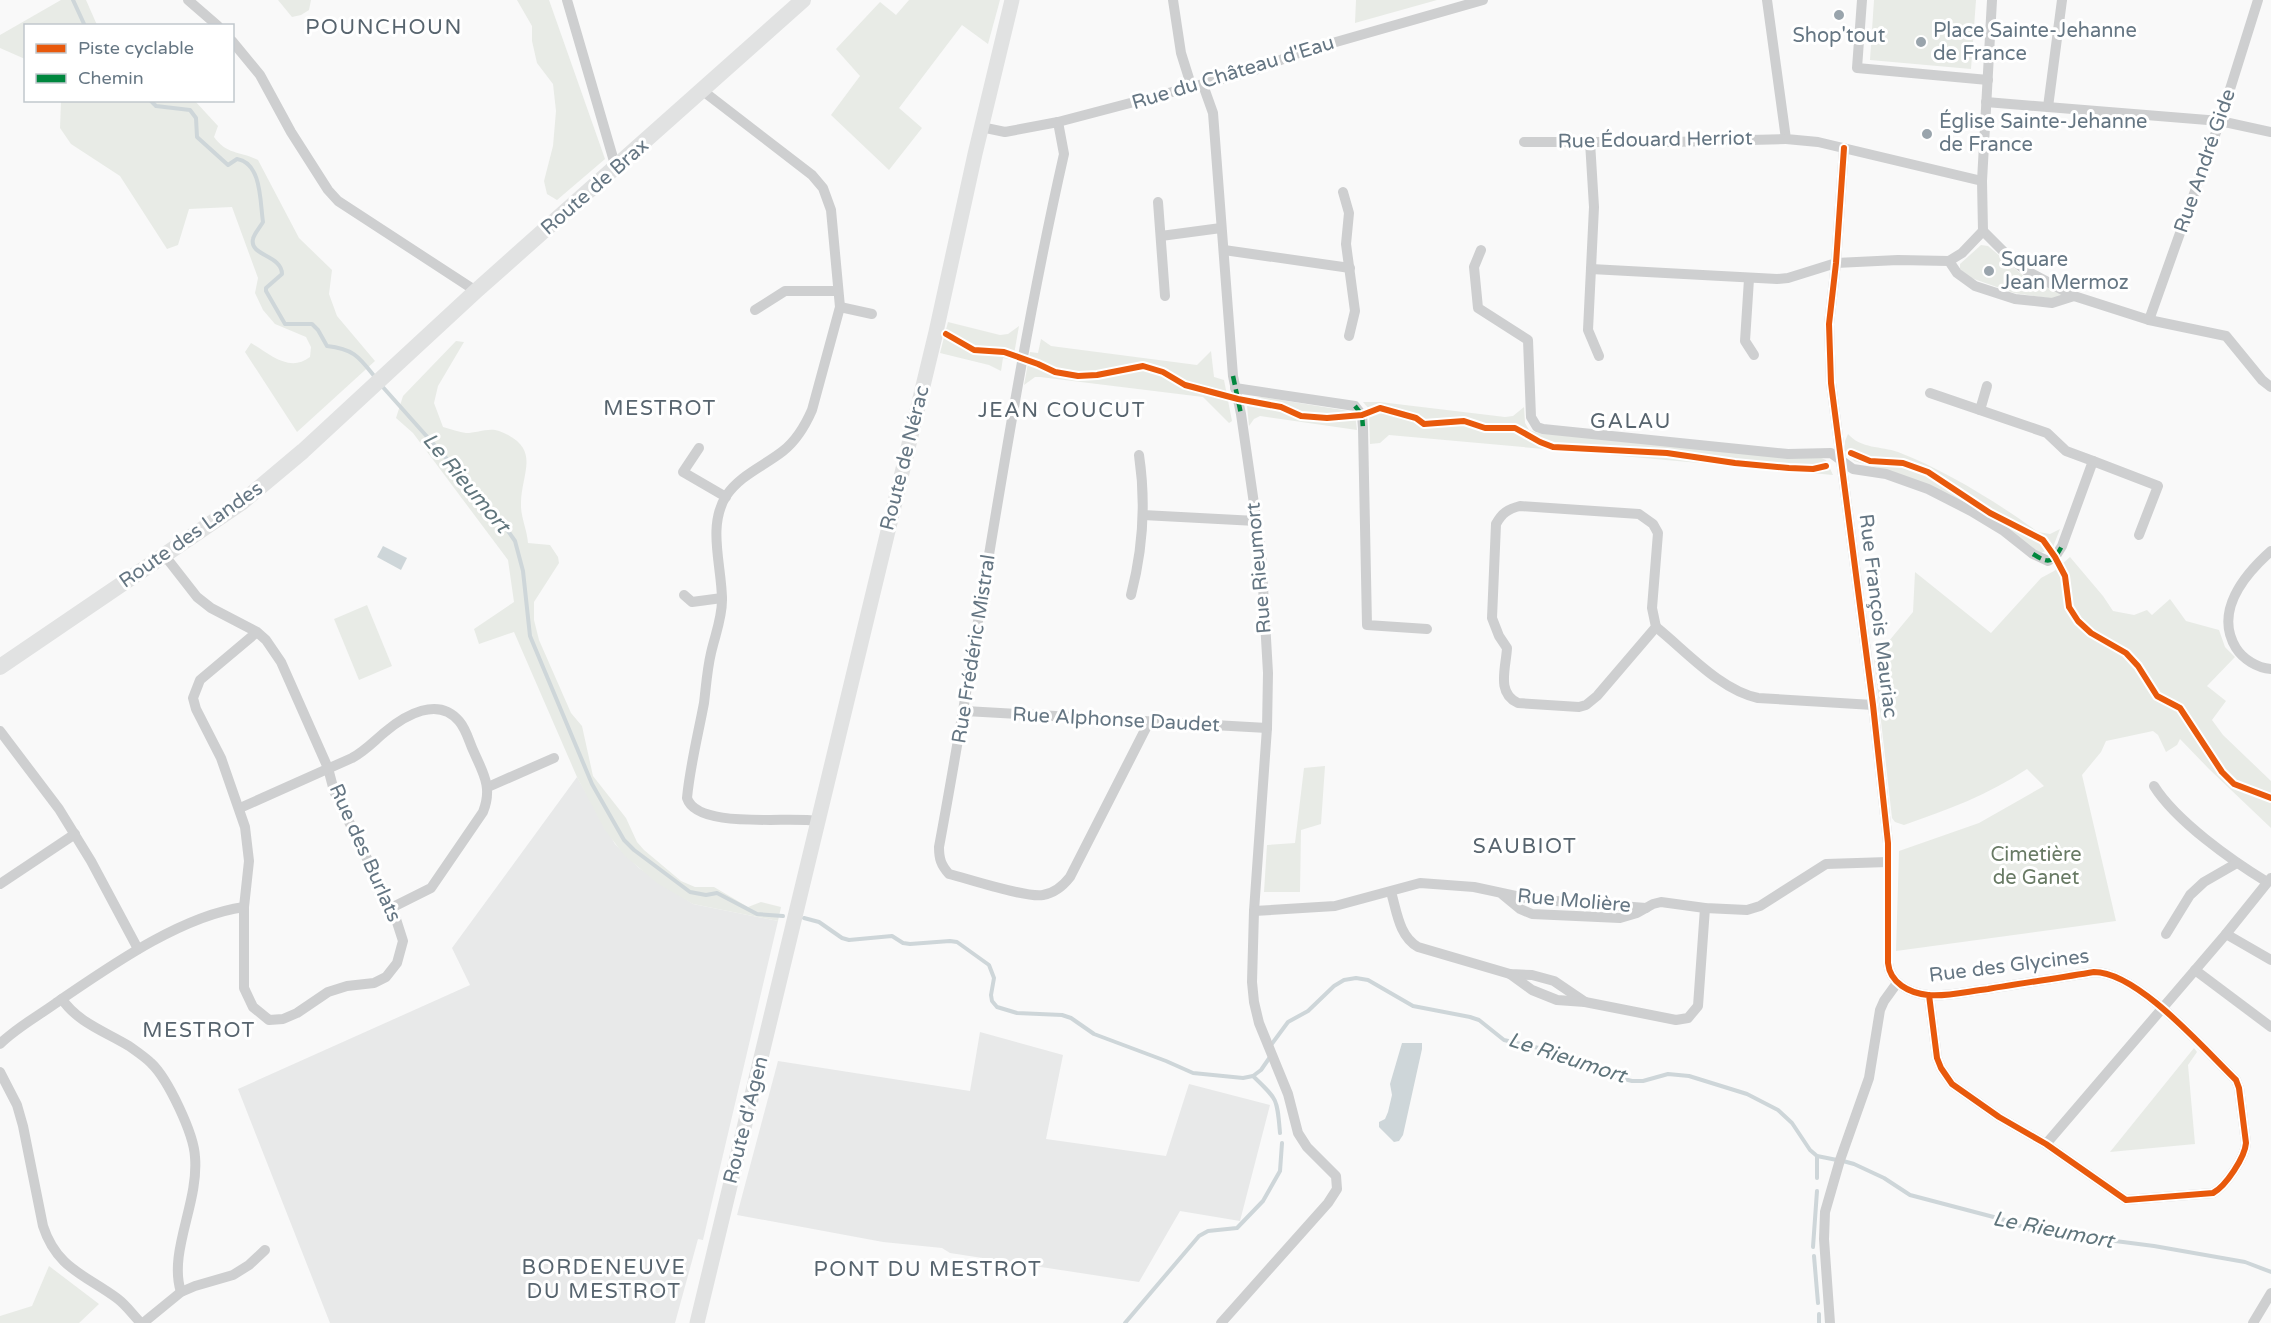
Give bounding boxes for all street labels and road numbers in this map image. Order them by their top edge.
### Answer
street label: Rue du Château d'Eau [1129,31,1337,115]
street label: Rue André Gide [2169,86,2241,236]
street label: Rue Édouard Herriot [1557,125,1753,154]
street label: Route de Brax [536,134,654,240]
street label: Route de Nérac [875,383,935,533]
street label: Route des Landes [115,476,267,594]
street label: Rue Rieumort [1241,501,1277,635]
street label: Rue François Mauriac [1854,513,1902,719]
street label: Rue Frédéric Mistral [947,553,1001,745]
street label: Rue Alphonse Daudet [1012,703,1221,737]
street label: Rue des Burlats [324,780,406,926]
street label: Rue Molière [1516,884,1632,918]
street label: Rue des Glycines [1928,944,2090,988]
street label: Route d'Agen [719,1054,773,1186]

